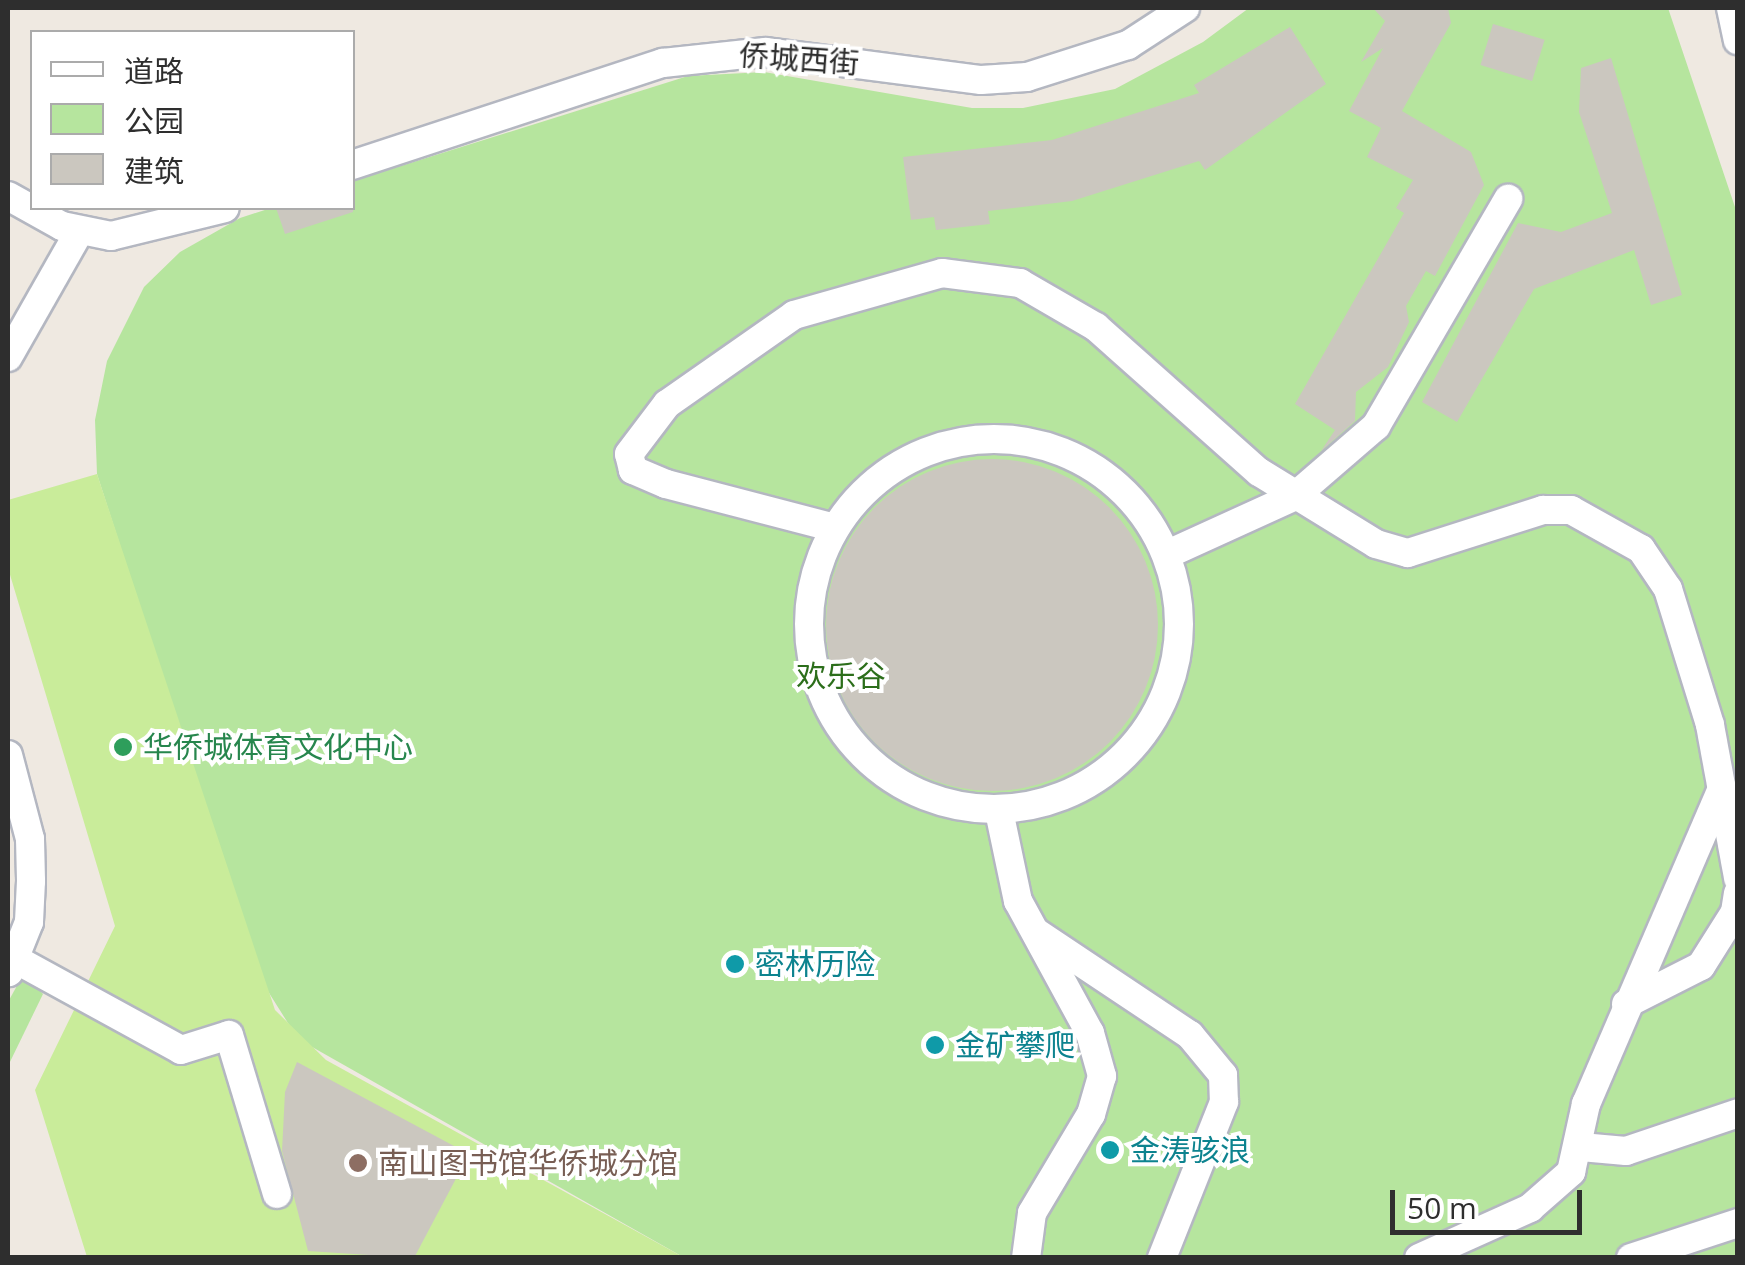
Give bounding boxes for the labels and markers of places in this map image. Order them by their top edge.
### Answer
place label: 华侨城体育文化中心 [143,729,413,765]
marker: 华侨城体育文化中心 [112,736,134,758]
place label: 密林历险 [755,946,875,982]
marker: 密林历险 [724,953,746,975]
place label: 金矿攀爬 [955,1027,1075,1063]
marker: 金矿攀爬 [924,1034,946,1056]
place label: 金涛骇浪 [1130,1132,1250,1168]
marker: 金涛骇浪 [1099,1139,1121,1161]
place label: 南山图书馆华侨城分馆 [378,1145,678,1181]
marker: 南山图书馆华侨城分馆 [347,1152,369,1174]

